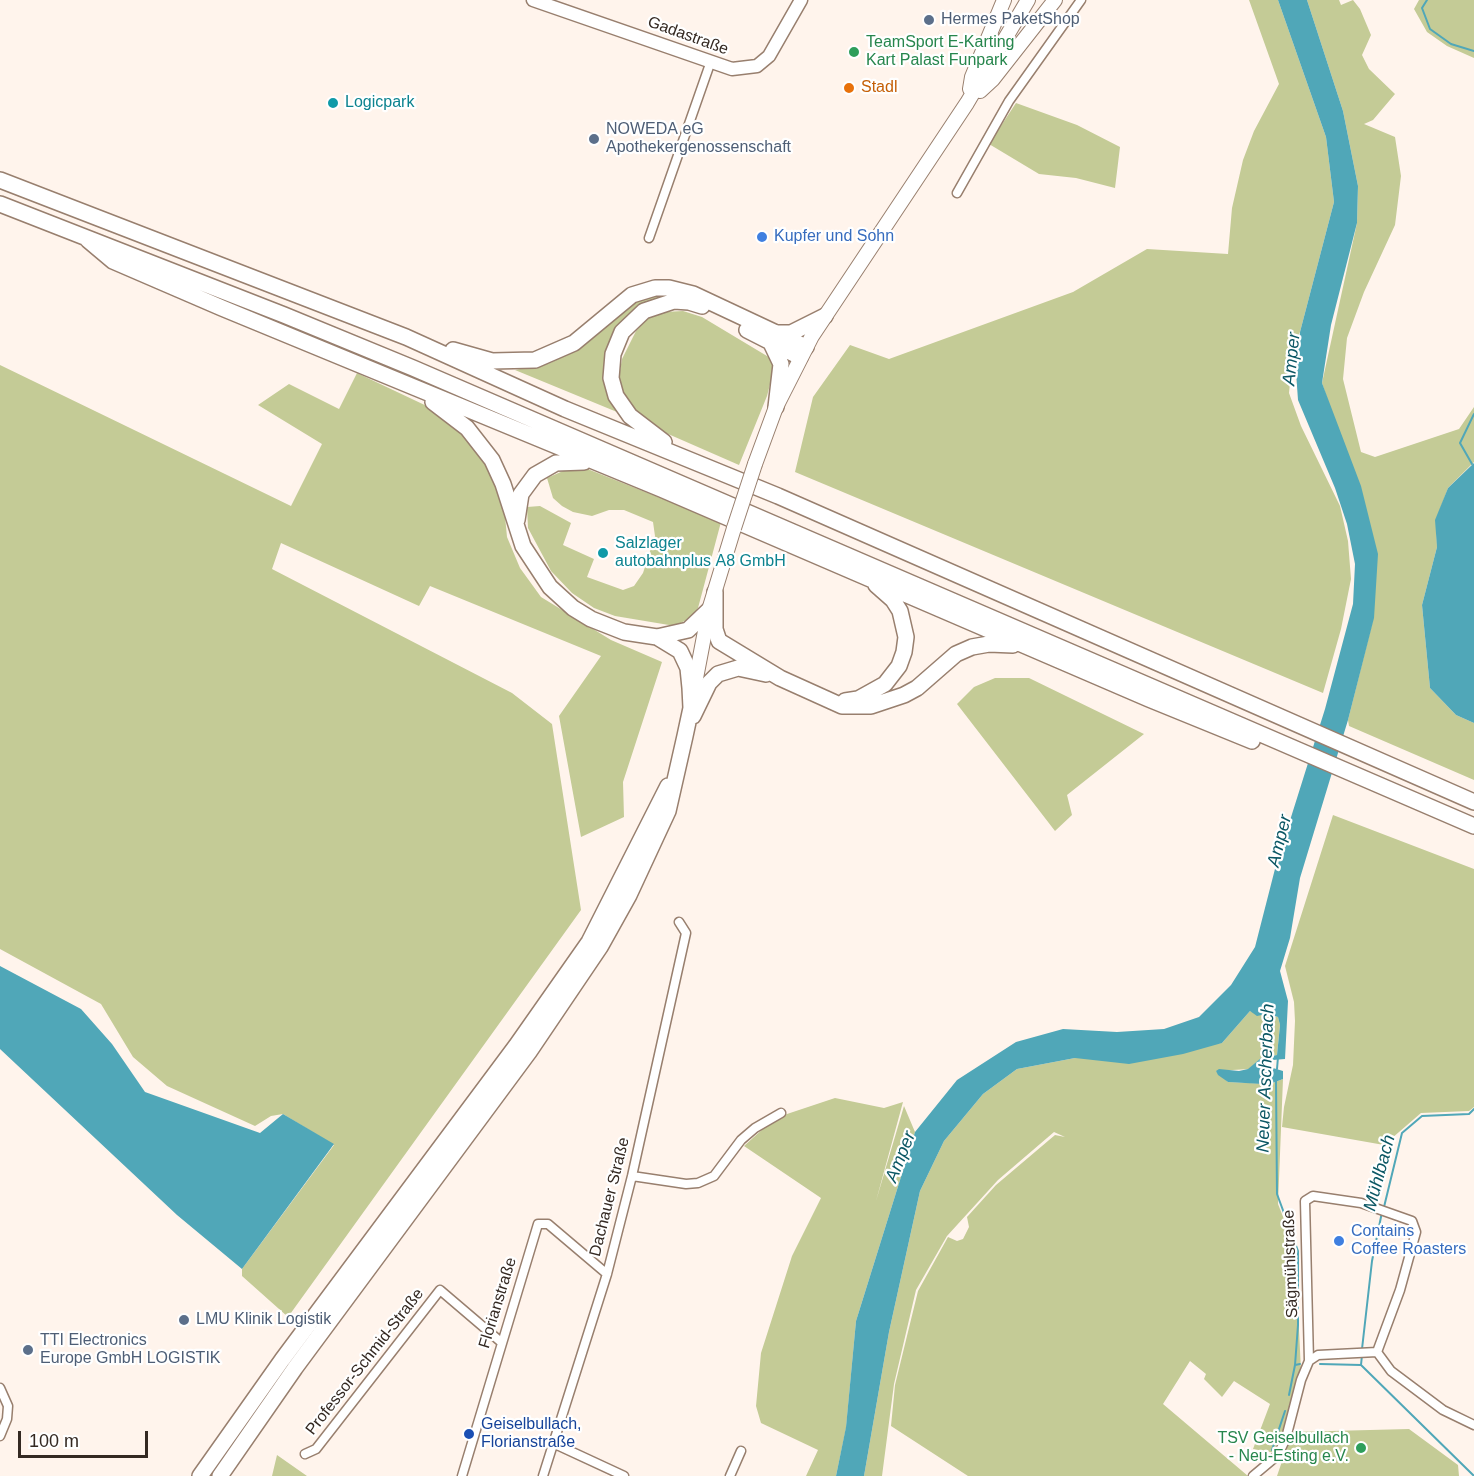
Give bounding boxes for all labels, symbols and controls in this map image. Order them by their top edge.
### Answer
place label: Hermes PaketShop [941,10,1080,30]
street label: Gadastraße [645,13,731,59]
marker: Hermes PaketShop [922,13,936,27]
place label: TeamSport E-Karting Kart Palast Funpark [866,33,1015,71]
marker: TeamSport E-Karting Kart Palast Funpark [847,45,861,59]
place label: Stadl [861,78,897,98]
marker: Stadl [842,81,856,95]
place label: Logicpark [345,93,414,113]
marker: Logicpark [326,96,340,110]
place label: NOWEDA eG Apothekergenossenschaft [606,120,791,158]
marker: NOWEDA eG Apothekergenossenschaft [587,132,601,146]
place label: Kupfer und Sohn [774,227,894,247]
marker: Kupfer und Sohn [755,230,769,244]
water label: Amper [1278,332,1306,386]
place label: Salzlager autobahnplus A8 GmbH [615,534,786,572]
marker: Salzlager autobahnplus A8 GmbH [596,546,610,560]
water label: Amper [1263,813,1297,869]
water label: Neuer Ascherbach [1253,1003,1279,1153]
water label: Amper [881,1128,921,1186]
water label: Mühlbach [1359,1133,1401,1213]
street label: Dachauer Straße [586,1136,634,1258]
street label: Sägmühlstraße [1280,1209,1302,1319]
place label: Contains Coffee Roasters [1351,1222,1466,1260]
marker: Contains Coffee Roasters [1332,1234,1346,1248]
street label: Florianstraße [475,1255,521,1351]
street label: Professor-Schmid-Straße [302,1285,428,1439]
place label: LMU Klinik Logistik [196,1310,331,1330]
marker: LMU Klinik Logistik [177,1313,191,1327]
place label: TTI Electronics Europe GmbH LOGISTIK [40,1331,221,1369]
marker: TTI Electronics Europe GmbH LOGISTIK [21,1343,35,1357]
place label: Geiselbullach, Florianstraße [481,1415,582,1453]
scale bar [21,1419,152,1457]
marker: Geiselbullach, Florianstraße [462,1427,476,1441]
place label: TSV Geiselbullach - Neu-Esting e.V. [1217,1429,1349,1467]
text: 100 m [29,1431,79,1451]
marker: TSV Geiselbullach - Neu-Esting e.V. [1354,1441,1368,1455]

